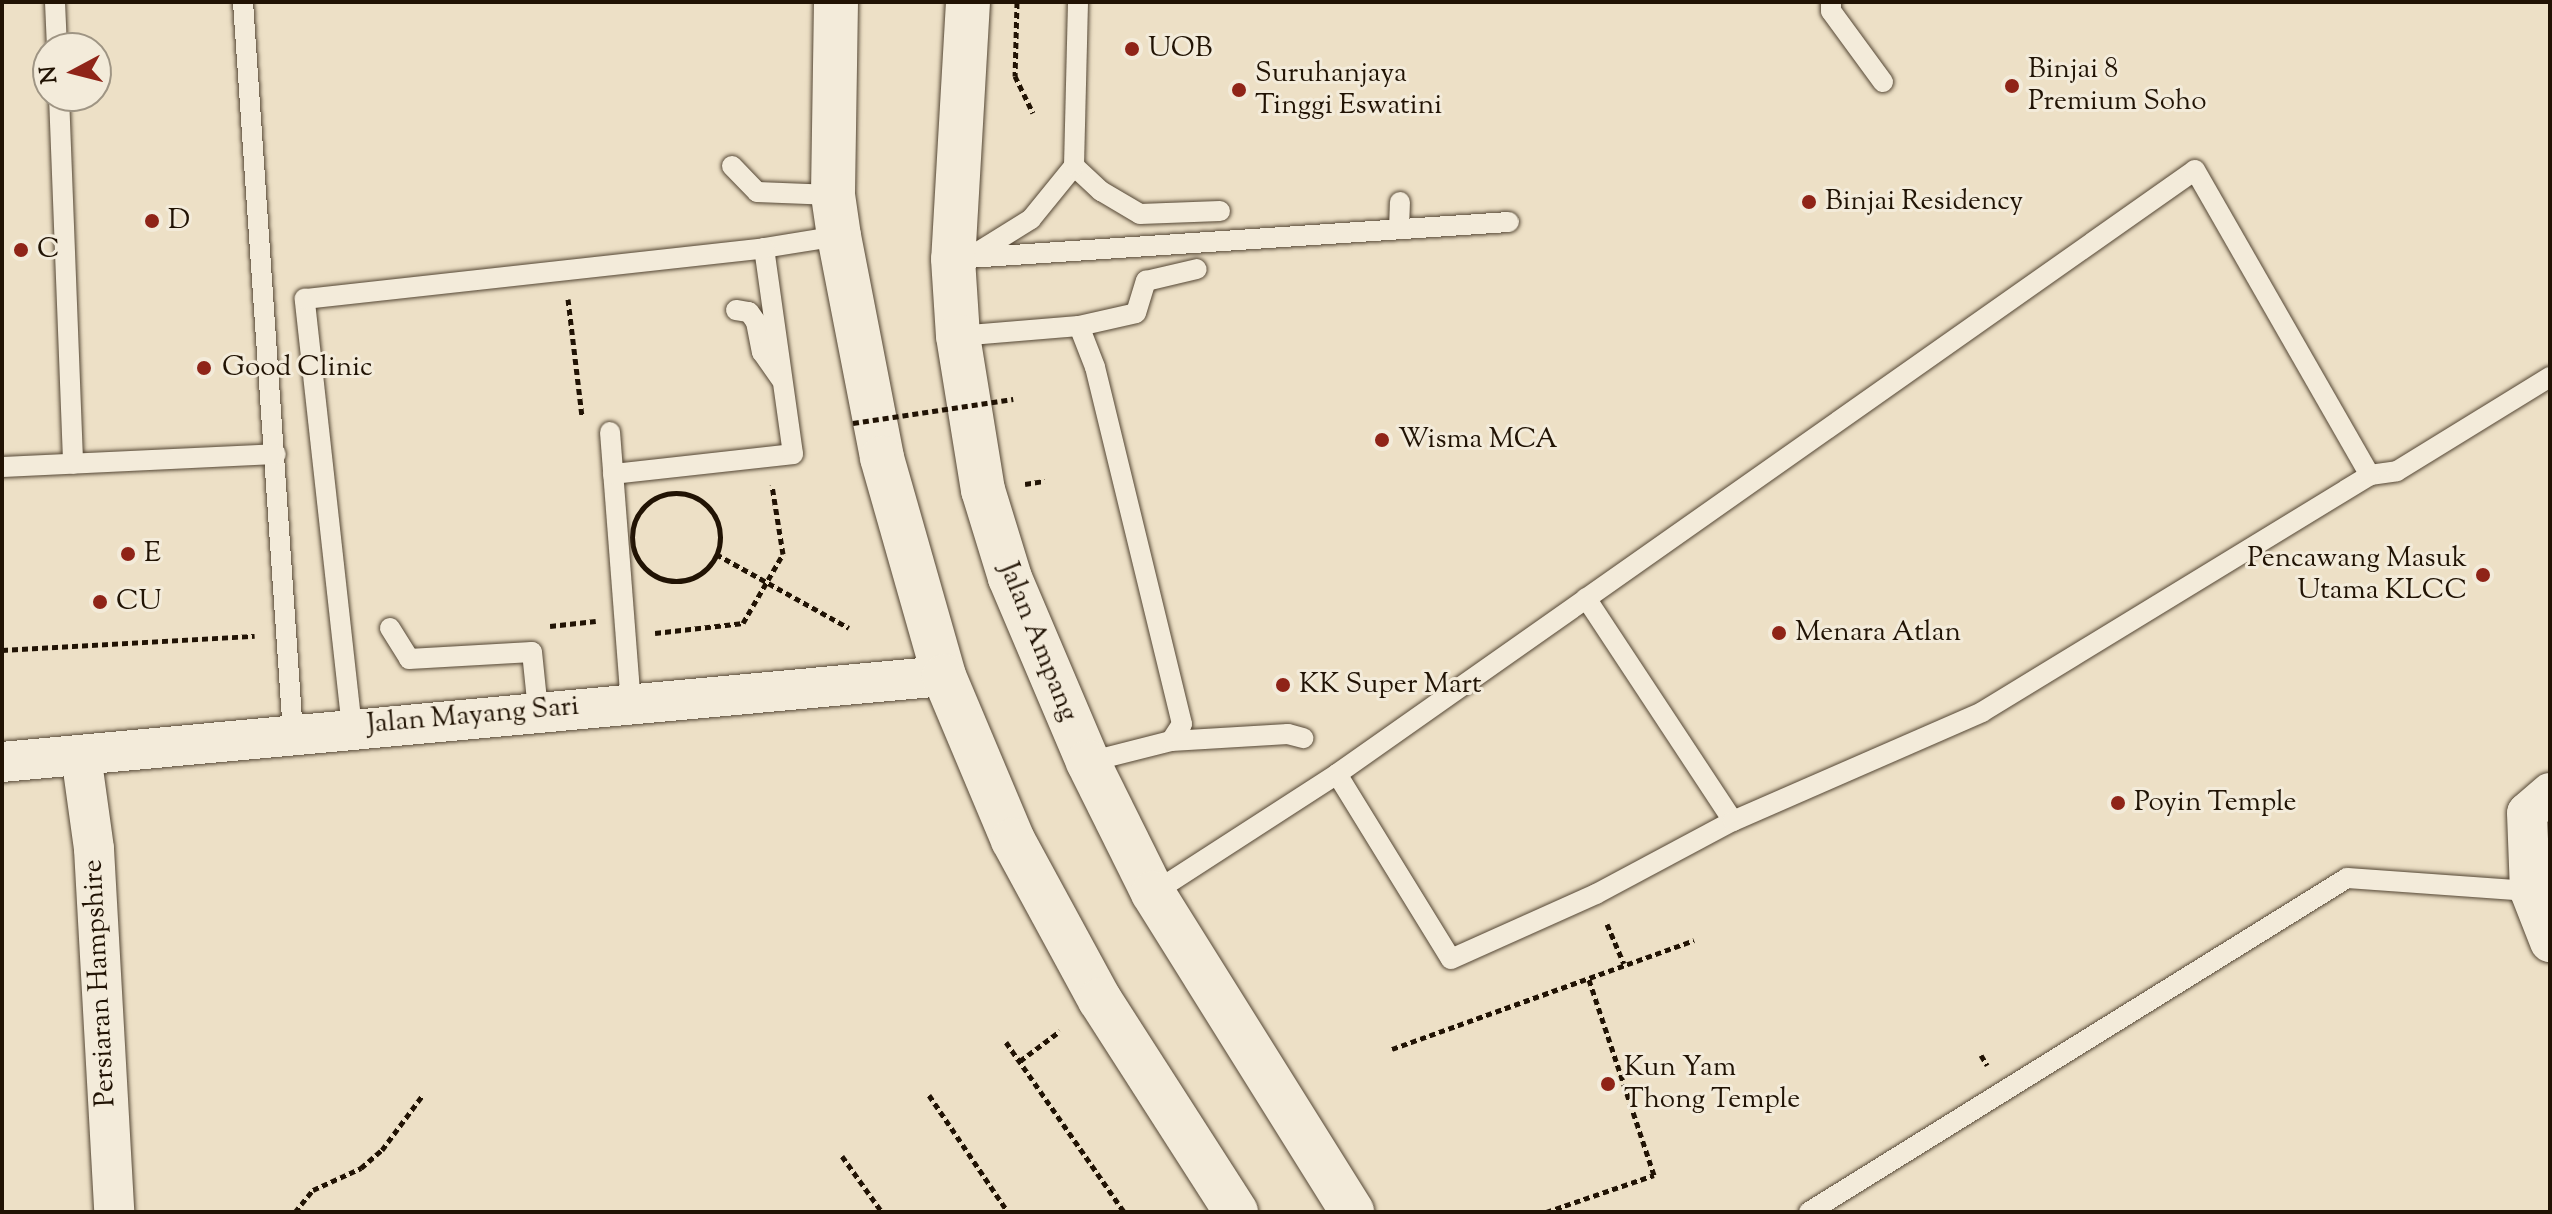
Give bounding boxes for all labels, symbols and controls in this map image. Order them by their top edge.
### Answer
north arrow [32,32,112,112]
place label: UOB [1148,32,1212,66]
marker: UOB [1123,40,1141,58]
place label: Binjai 8 Premium Soho [2028,53,2206,119]
place label: Suruhanjaya Tinggi Eswatini [1255,57,1442,123]
text: N [33,64,67,85]
marker: Binjai 8 Premium Soho [2003,77,2021,95]
marker: Suruhanjaya Tinggi Eswatini [1230,81,1248,99]
place label: Binjai Residency [1825,185,2023,219]
marker: Binjai Residency [1800,193,1818,211]
place label: D [168,204,190,238]
marker: D [143,212,161,230]
place label: C [37,233,60,267]
marker: C [12,241,30,259]
place label: Good Clinic [222,351,373,385]
marker: Good Clinic [193,357,215,379]
place label: Wisma MCA [1398,423,1558,457]
marker: Wisma MCA [1373,431,1391,449]
place label: E [144,537,161,571]
place label: Pencawang Masuk Utama KLCC [2247,542,2467,608]
marker: E [119,545,137,563]
street label: Jalan Ampang [991,558,1085,726]
marker: Pencawang Masuk Utama KLCC [2474,566,2492,584]
place label: CU [116,585,161,619]
marker: CU [91,593,109,611]
place label: Menara Atlan [1795,616,1961,650]
marker: Menara Atlan [1770,624,1788,642]
place label: KK Super Mart [1299,668,1482,702]
marker: KK Super Mart [1274,676,1292,694]
street label: Jalan Mayang Sari [365,690,581,742]
place label: Poyin Temple [2134,786,2297,820]
marker: Poyin Temple [2109,794,2127,812]
street label: Persiaran Hampshire [77,858,123,1108]
place label: Kun Yam Thong Temple [1624,1051,1800,1117]
marker: Kun Yam Thong Temple [1599,1075,1617,1093]

